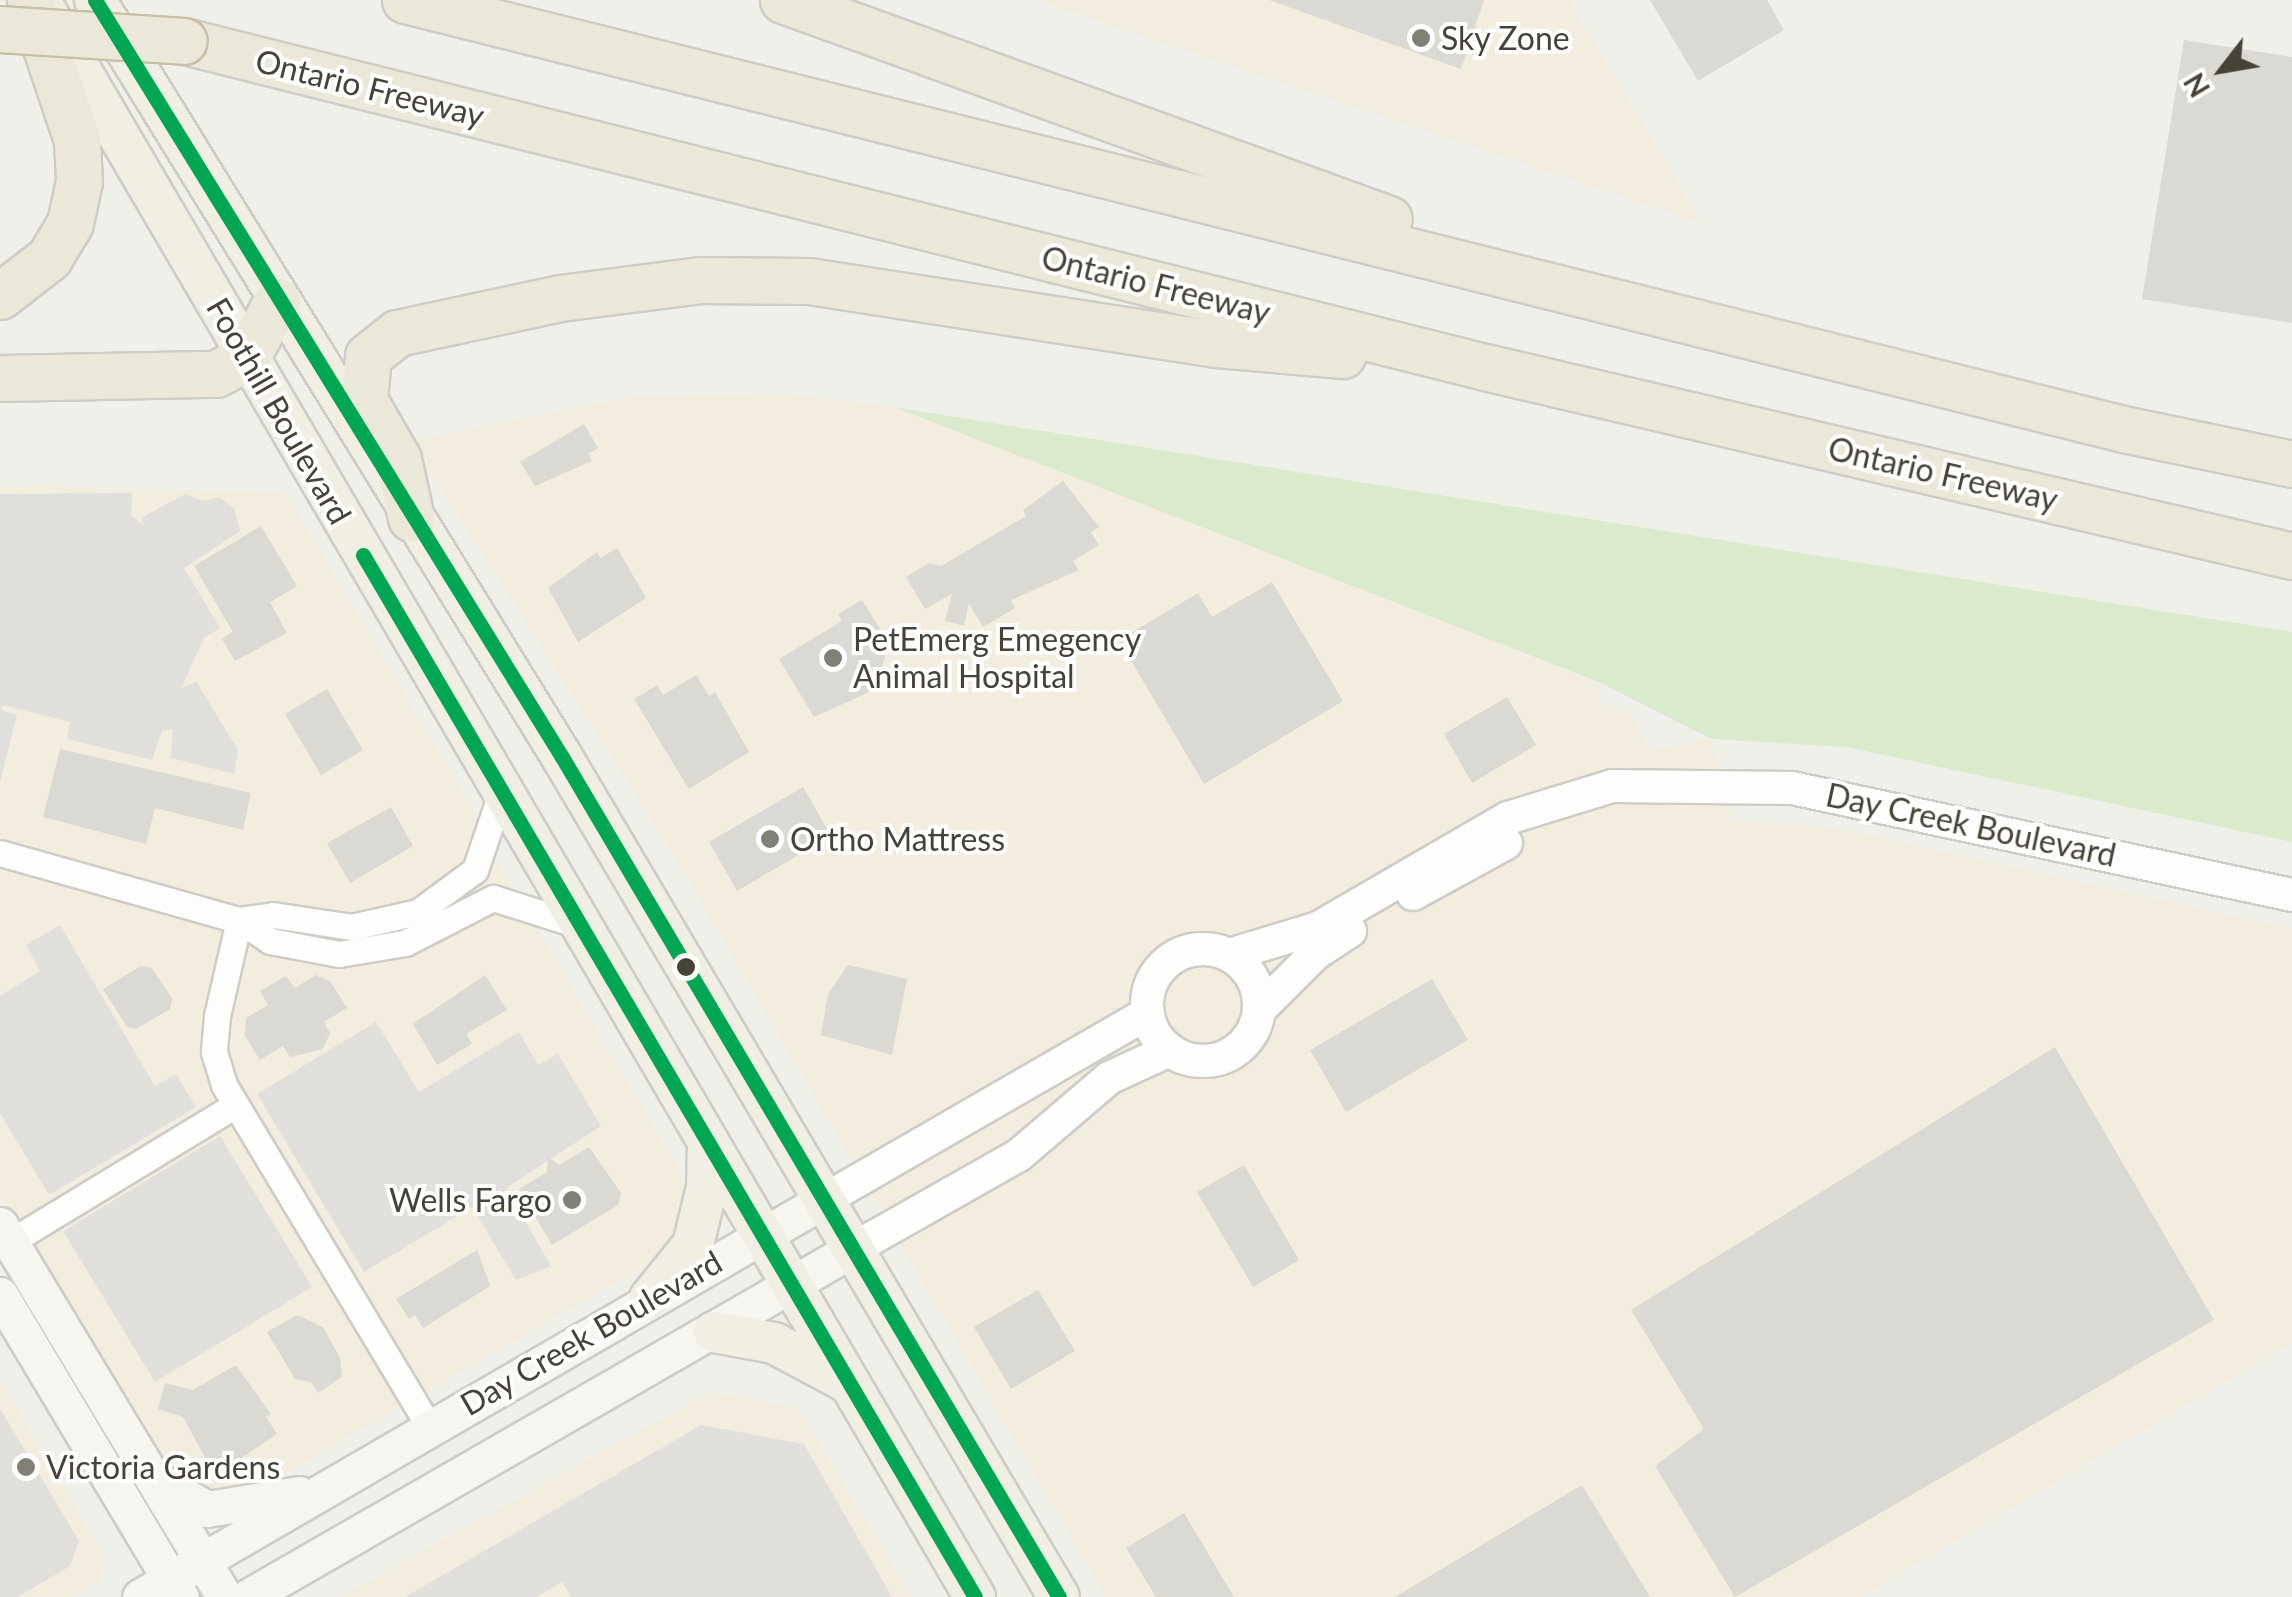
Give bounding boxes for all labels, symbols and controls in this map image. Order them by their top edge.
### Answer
place label: Sky Zone [1441,19,1570,57]
north arrow [2172,20,2272,120]
marker: Sky Zone [1410,27,1432,49]
street label: Ontario Freeway [252,41,488,135]
text: N [2176,67,2216,103]
street label: Ontario Freeway [1038,238,1274,332]
street label: Foothill Boulevard [199,291,359,531]
street label: Ontario Freeway [1825,429,2061,519]
place label: PetEmerg Emegency Animal Hospital [853,621,1141,696]
marker: PetEmerg Emegency Animal Hospital [822,647,844,669]
street label: Day Creek Boulevard [1822,775,2120,875]
place label: Ortho Mattress [790,820,1005,858]
marker: Ortho Mattress [759,828,781,850]
unlabelled marker [676,957,696,977]
place label: Wells Fargo [389,1181,552,1219]
marker: Wells Fargo [561,1189,583,1211]
street label: Day Creek Boulevard [453,1242,729,1424]
place label: Victoria Gardens [46,1448,280,1486]
marker: Victoria Gardens [15,1456,37,1478]

